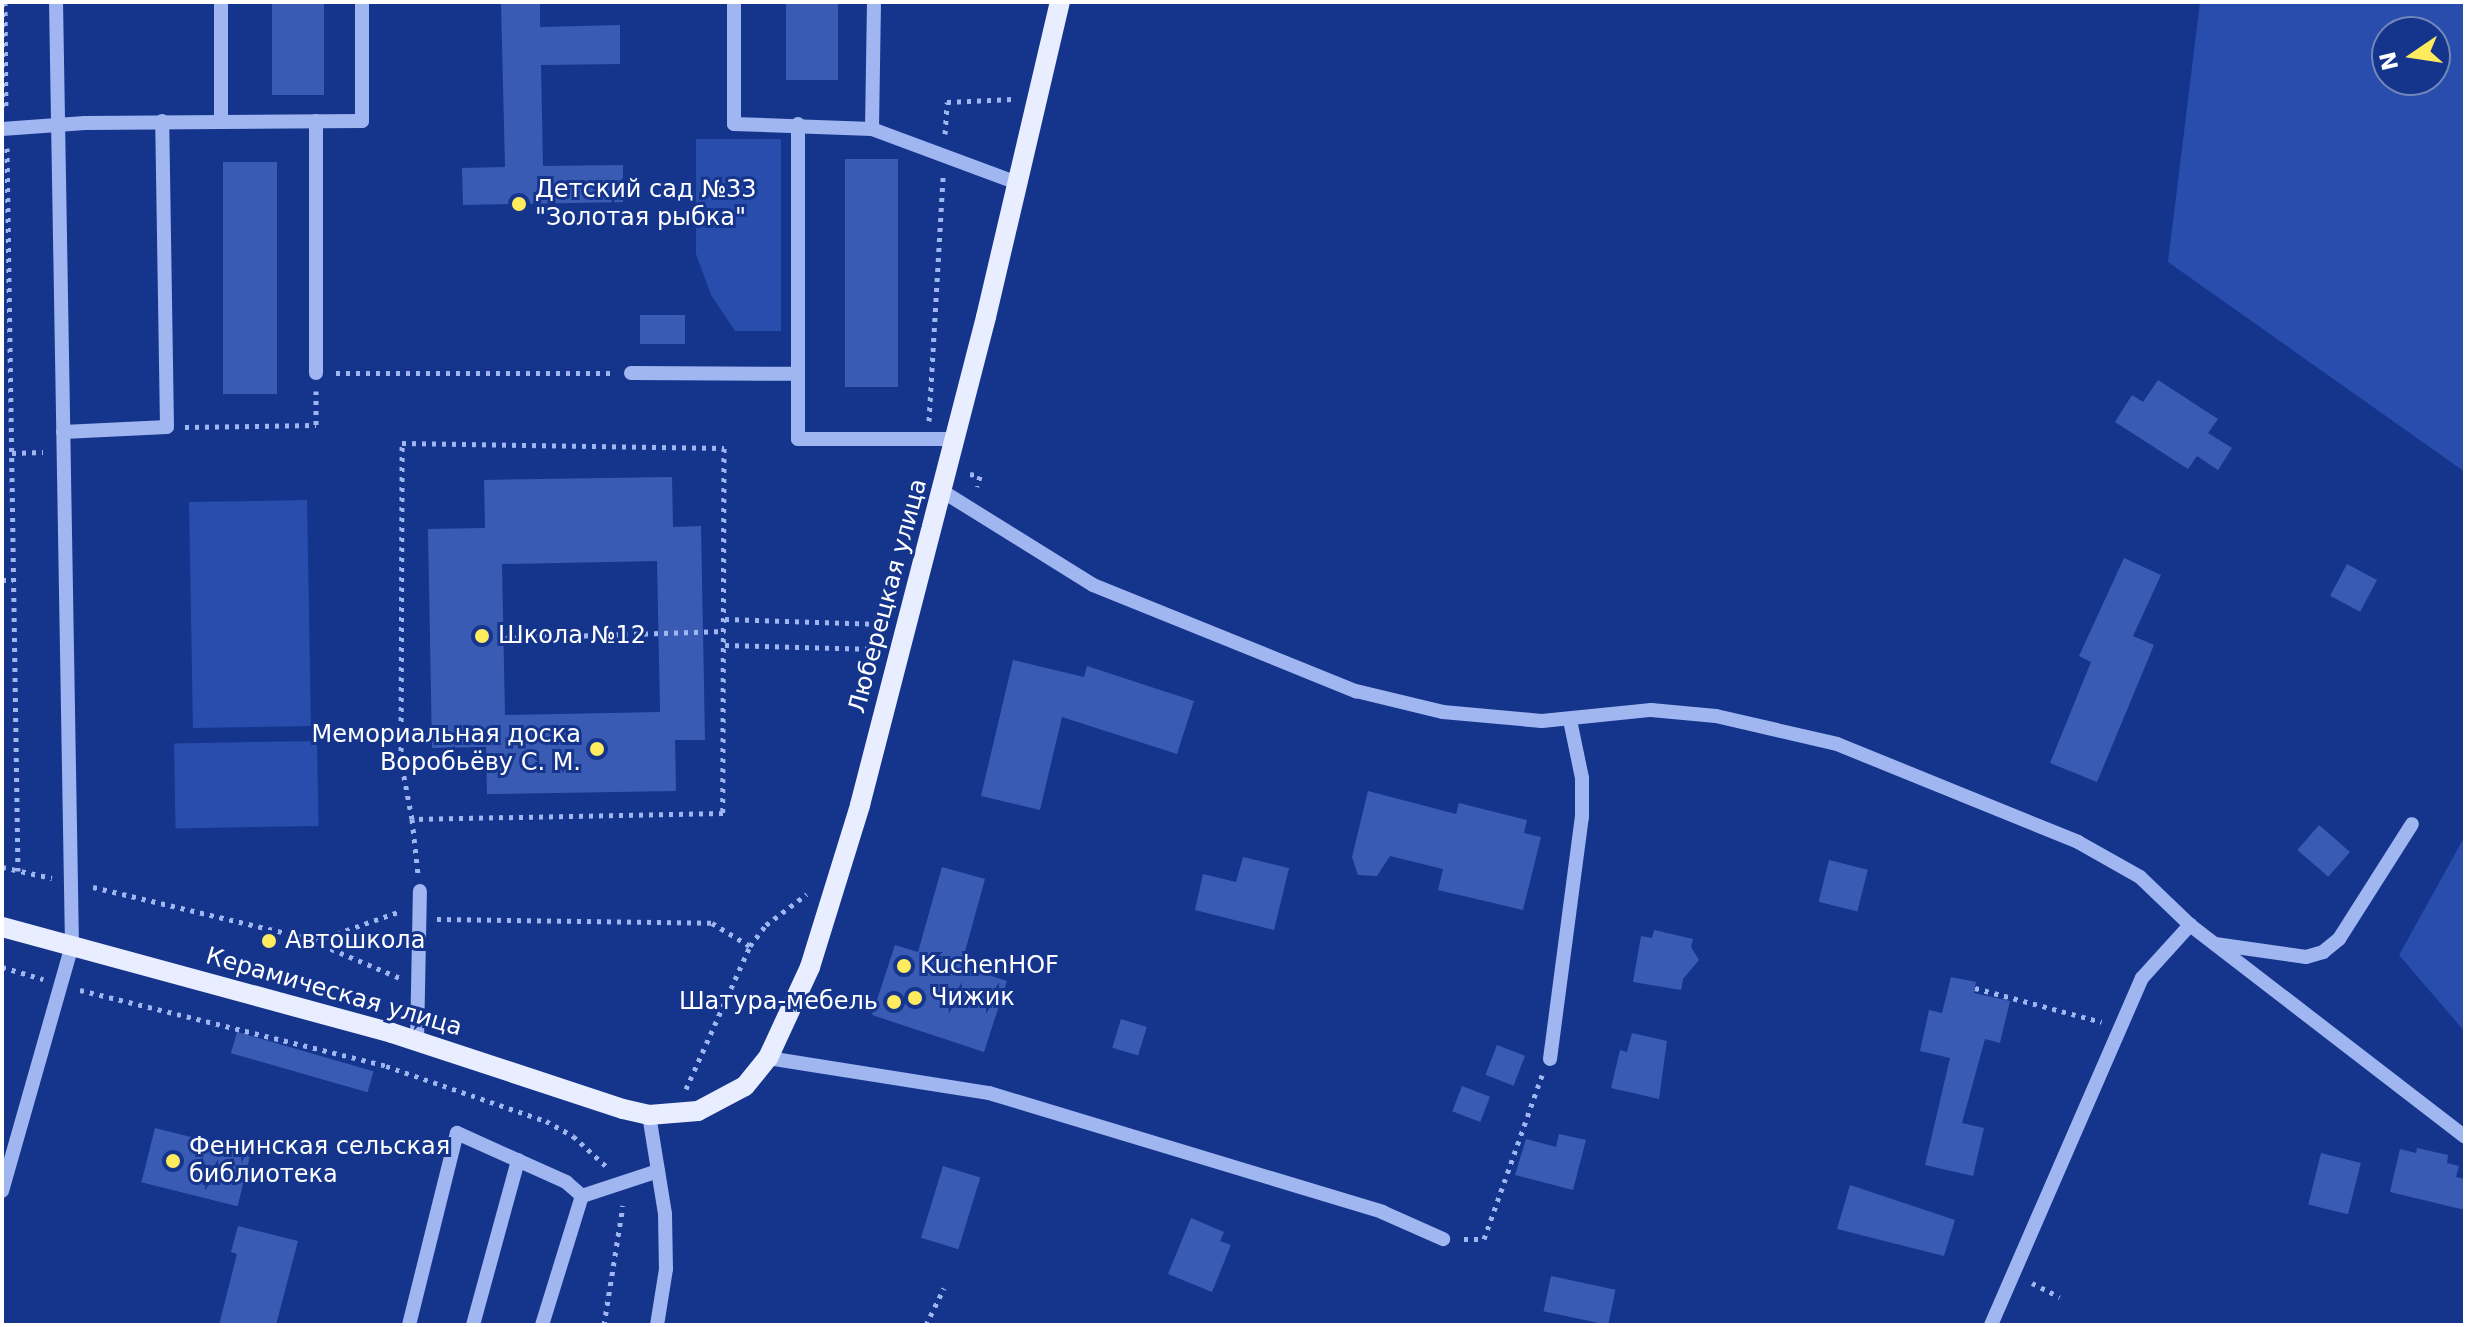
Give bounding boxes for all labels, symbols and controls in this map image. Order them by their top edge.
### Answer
north arrow [2371,16,2451,96]
text: N [2375,49,2403,73]
place label: Детский сад №33 "Золотая рыбка" [535,176,757,232]
marker: Детский сад №33 "Золотая рыбка" [510,195,528,213]
street label: Люберецкая улица [843,476,933,716]
place label: Школа №12 [498,622,646,650]
marker: Школа №12 [473,627,491,645]
place label: Мемориальная доска Воробьёву С. М. [312,721,581,777]
marker: Мемориальная доска Воробьёву С. М. [588,740,606,758]
place label: Автошкола [285,927,425,955]
marker: Автошкола [260,932,278,950]
street label: Керамическая улица [203,942,465,1042]
place label: KuchenHOF [920,952,1059,980]
marker: KuchenHOF [895,957,913,975]
place label: Чижик [931,984,1015,1012]
place label: Шатура-мебель [679,988,878,1016]
marker: Чижик [906,989,924,1007]
marker: Шатура-мебель [885,993,903,1011]
place label: Фенинская сельская библиотека [189,1133,450,1189]
marker: Фенинская сельская библиотека [164,1152,182,1170]

